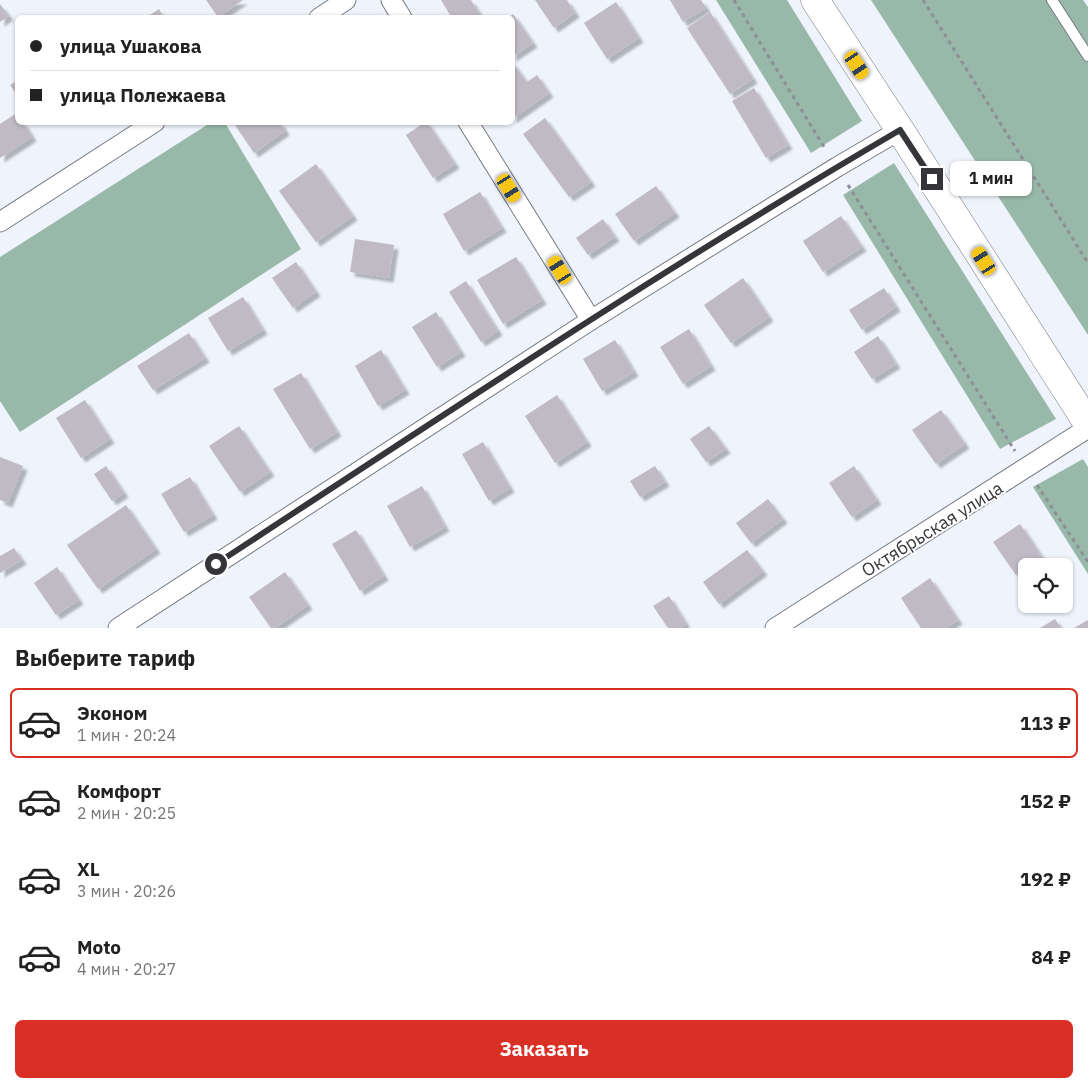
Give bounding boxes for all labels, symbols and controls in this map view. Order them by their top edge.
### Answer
text: улица Ушакова [60,34,202,58]
car [842,48,871,82]
text: улица Полежаева [60,83,226,107]
callout: 1 мин [950,162,1032,196]
route end [921,168,943,190]
text: 1 мин [969,168,1013,188]
car [494,171,523,205]
car [969,244,998,278]
car [545,253,574,287]
street label: Октябрьская улица [857,476,1007,582]
route start [205,553,227,575]
map controls [1018,558,1073,613]
button: locate [1018,558,1073,613]
text: Выберите тариф [15,643,195,672]
icon: car [17,701,62,746]
text: Эконом [77,701,148,725]
text: 113 ₽ [1020,711,1071,735]
text: 1 мин · 20:24 [77,725,176,745]
icon: car [17,779,62,824]
text: Комфорт [77,779,161,803]
text: 152 ₽ [1020,789,1071,813]
text: 2 мин · 20:25 [77,803,176,823]
icon: car [17,857,62,902]
text: XL [77,857,100,881]
text: 192 ₽ [1020,867,1071,891]
text: 3 мин · 20:26 [77,881,176,901]
icon: car [17,935,62,980]
text: Moto [77,935,121,959]
text: 84 ₽ [1031,945,1071,969]
text: 4 мин · 20:27 [77,959,176,979]
button: Заказать [15,1020,1073,1078]

